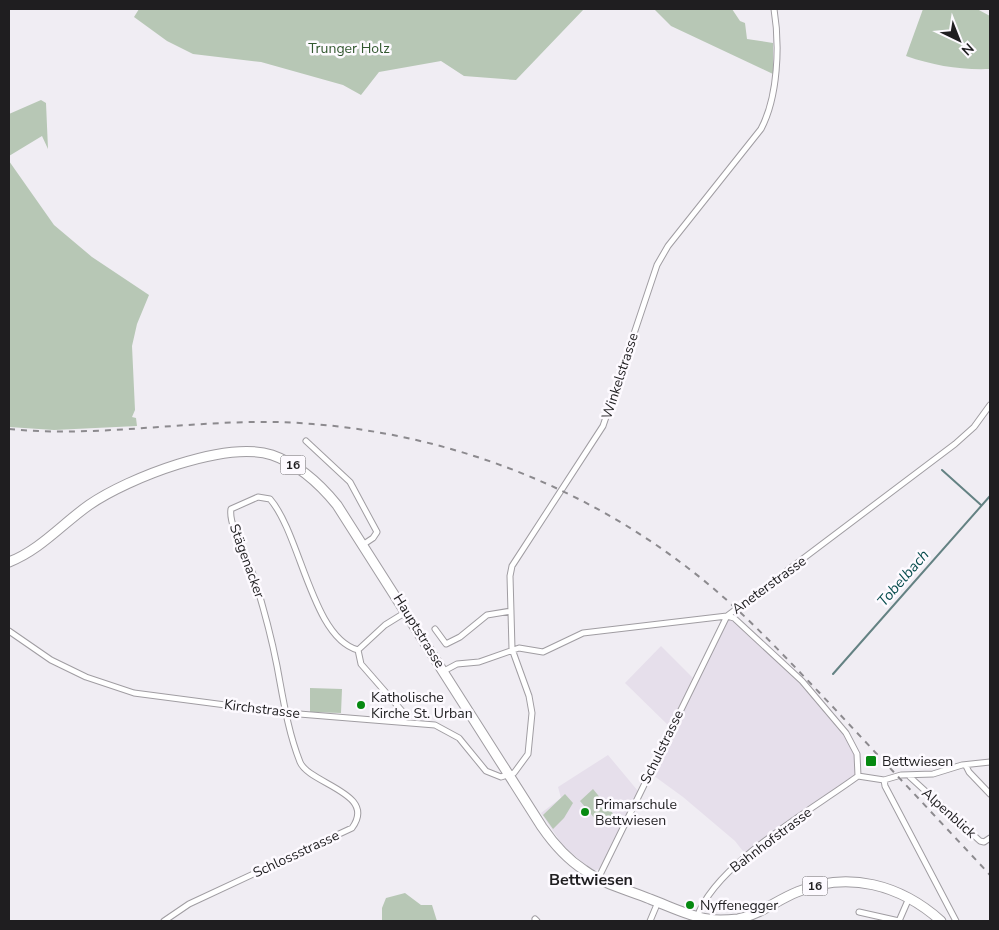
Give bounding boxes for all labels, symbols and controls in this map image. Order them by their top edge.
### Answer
north arrow [934,15,984,65]
park label: Trunger Holz [308,39,390,58]
text: N [957,39,978,60]
street label: Winkelstrasse [597,330,643,422]
road number: 16 [280,456,306,474]
street label: Stägenacker [225,521,269,601]
water label: Tobelbach [873,545,933,611]
street label: Aneterstrasse [728,552,810,618]
street label: Hauptstrasse [389,590,449,672]
place label: Katholische Kirche St. Urban [371,688,473,723]
street label: Kirchstrasse [223,695,301,723]
marker: Katholische Kirche St. Urban [355,699,367,711]
street label: Schulstrasse [636,707,688,787]
place label: Bettwiesen [882,752,953,771]
marker: Bettwiesen [864,754,878,768]
street label: Alpenblick [918,784,981,843]
place label: Primarschule Bettwiesen [595,795,677,830]
street label: Bahnhofstrasse [726,803,816,877]
marker: Primarschule Bettwiesen [579,806,591,818]
street label: Schlossstrasse [250,826,342,882]
district label: Bettwiesen [549,869,633,891]
road number: 16 [802,876,828,896]
place label: Nyffenegger [700,896,778,915]
marker: Nyffenegger [684,899,696,911]

